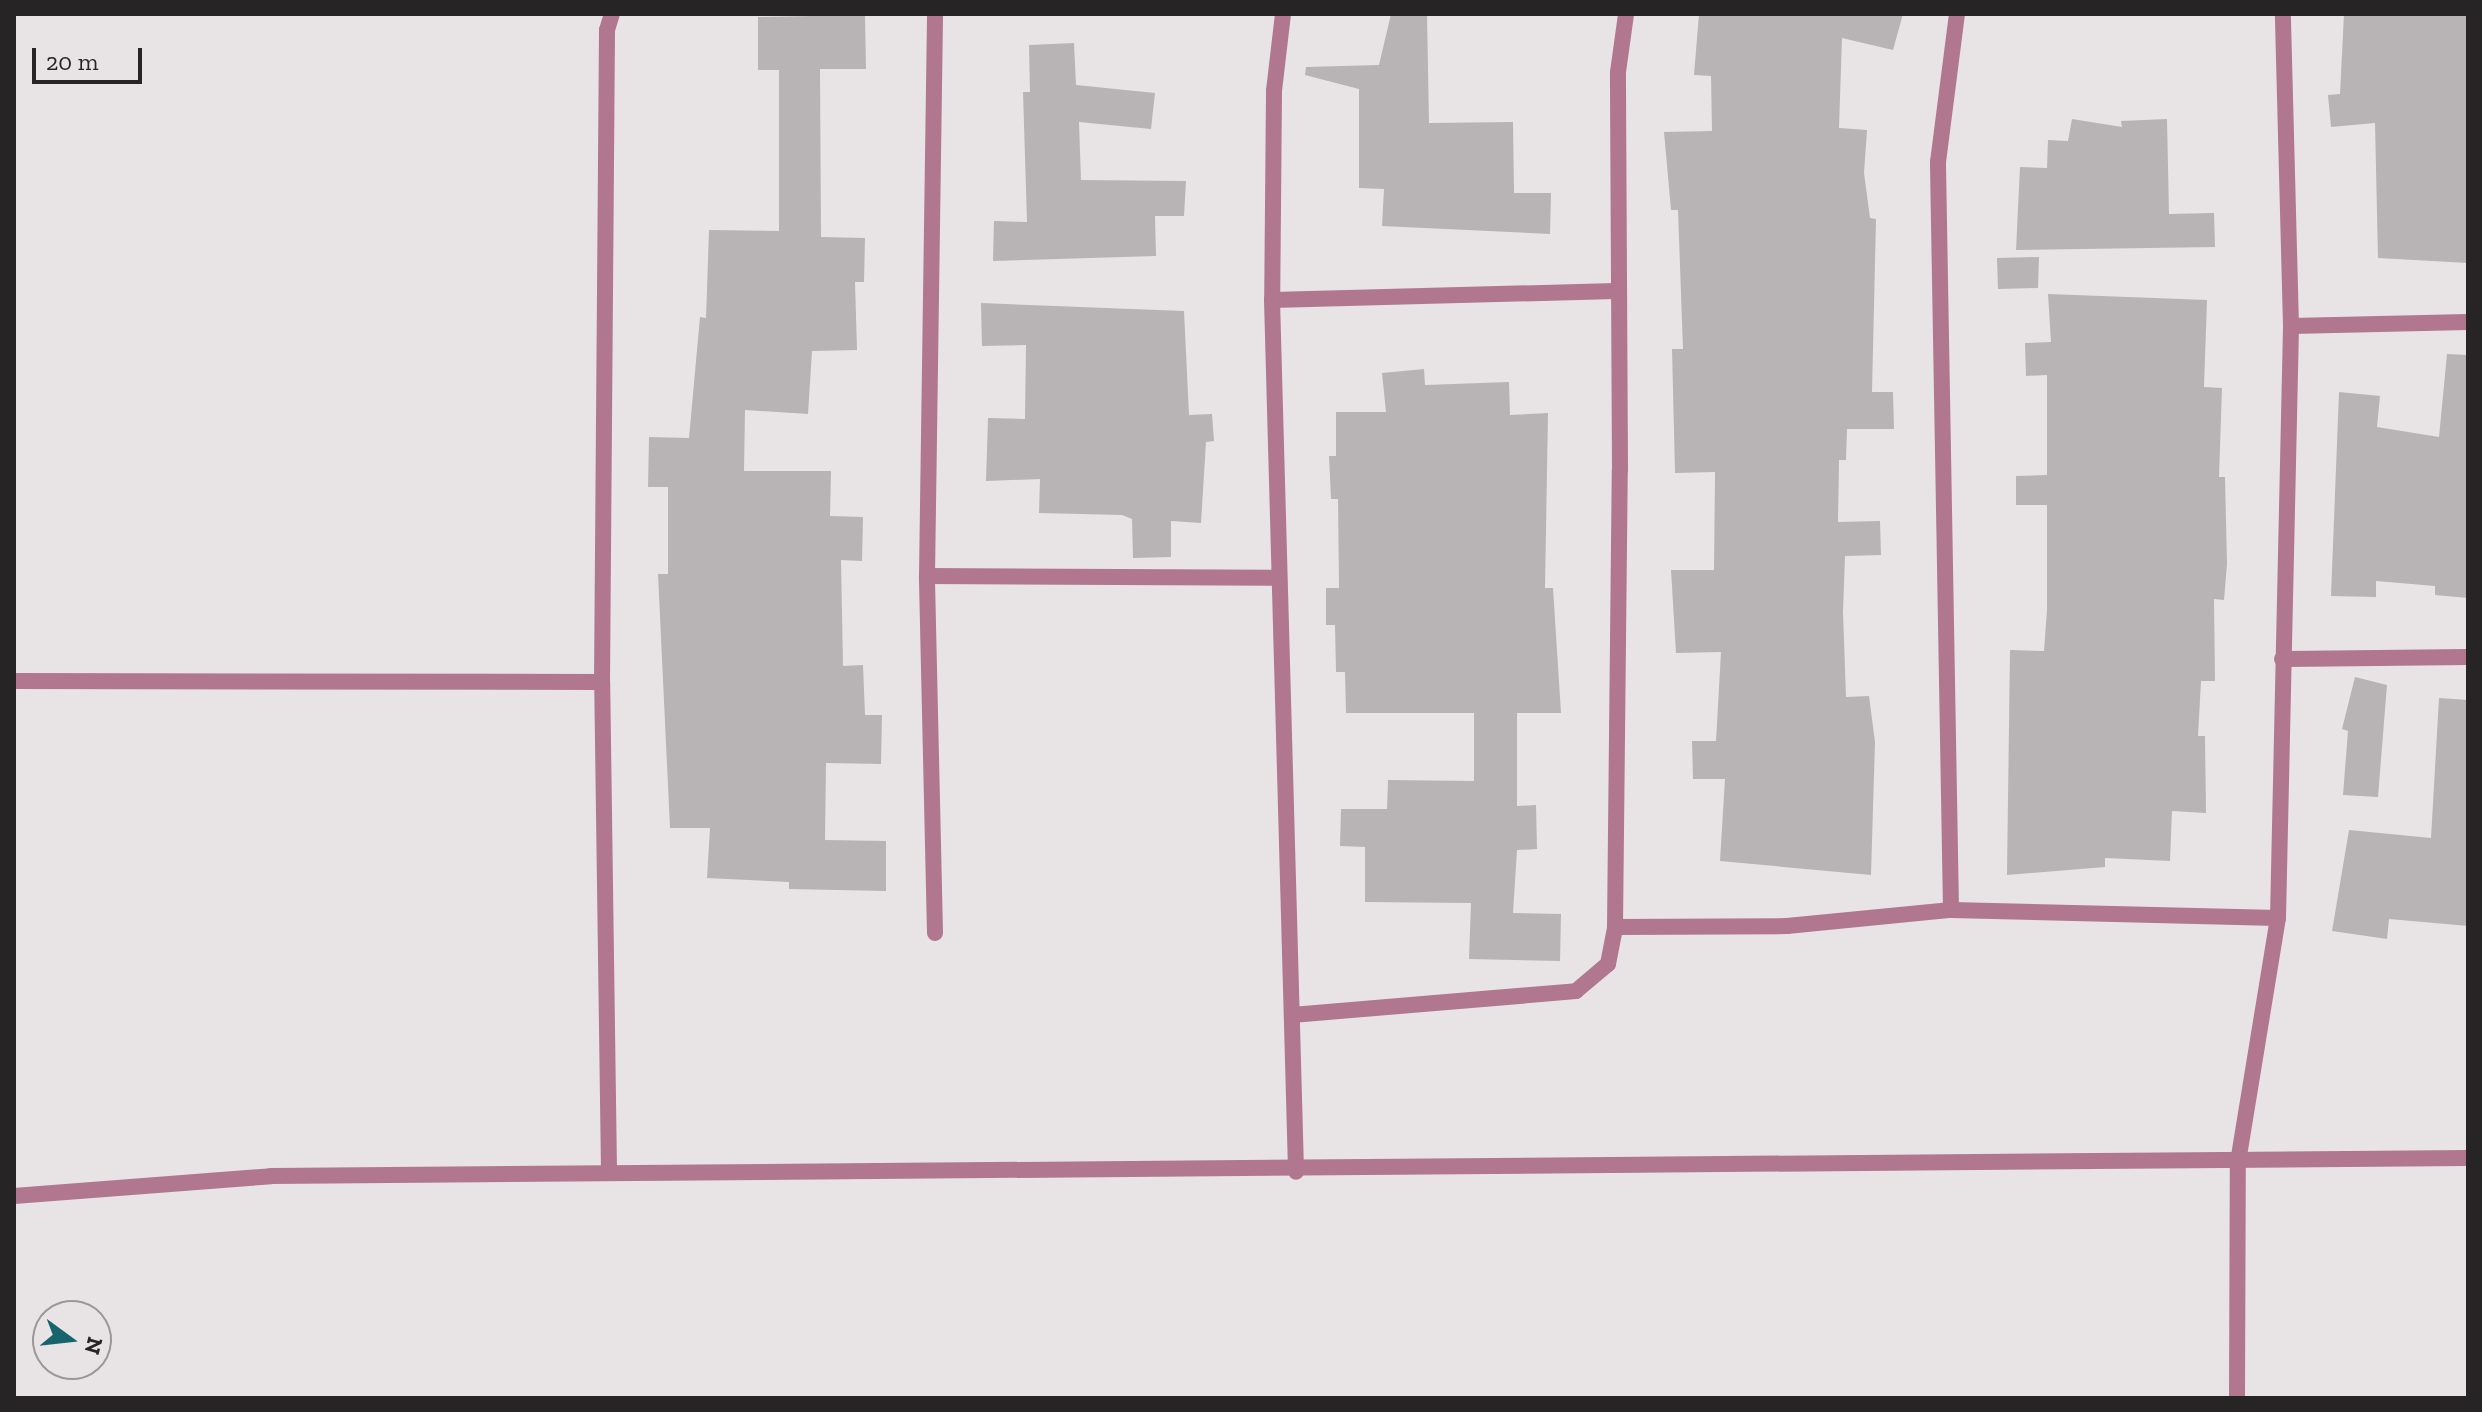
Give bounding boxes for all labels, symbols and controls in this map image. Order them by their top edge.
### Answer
scale bar [36,32,146,82]
text: 20 m [46,47,98,76]
north arrow [32,1300,112,1380]
text: N [79,1334,109,1357]

